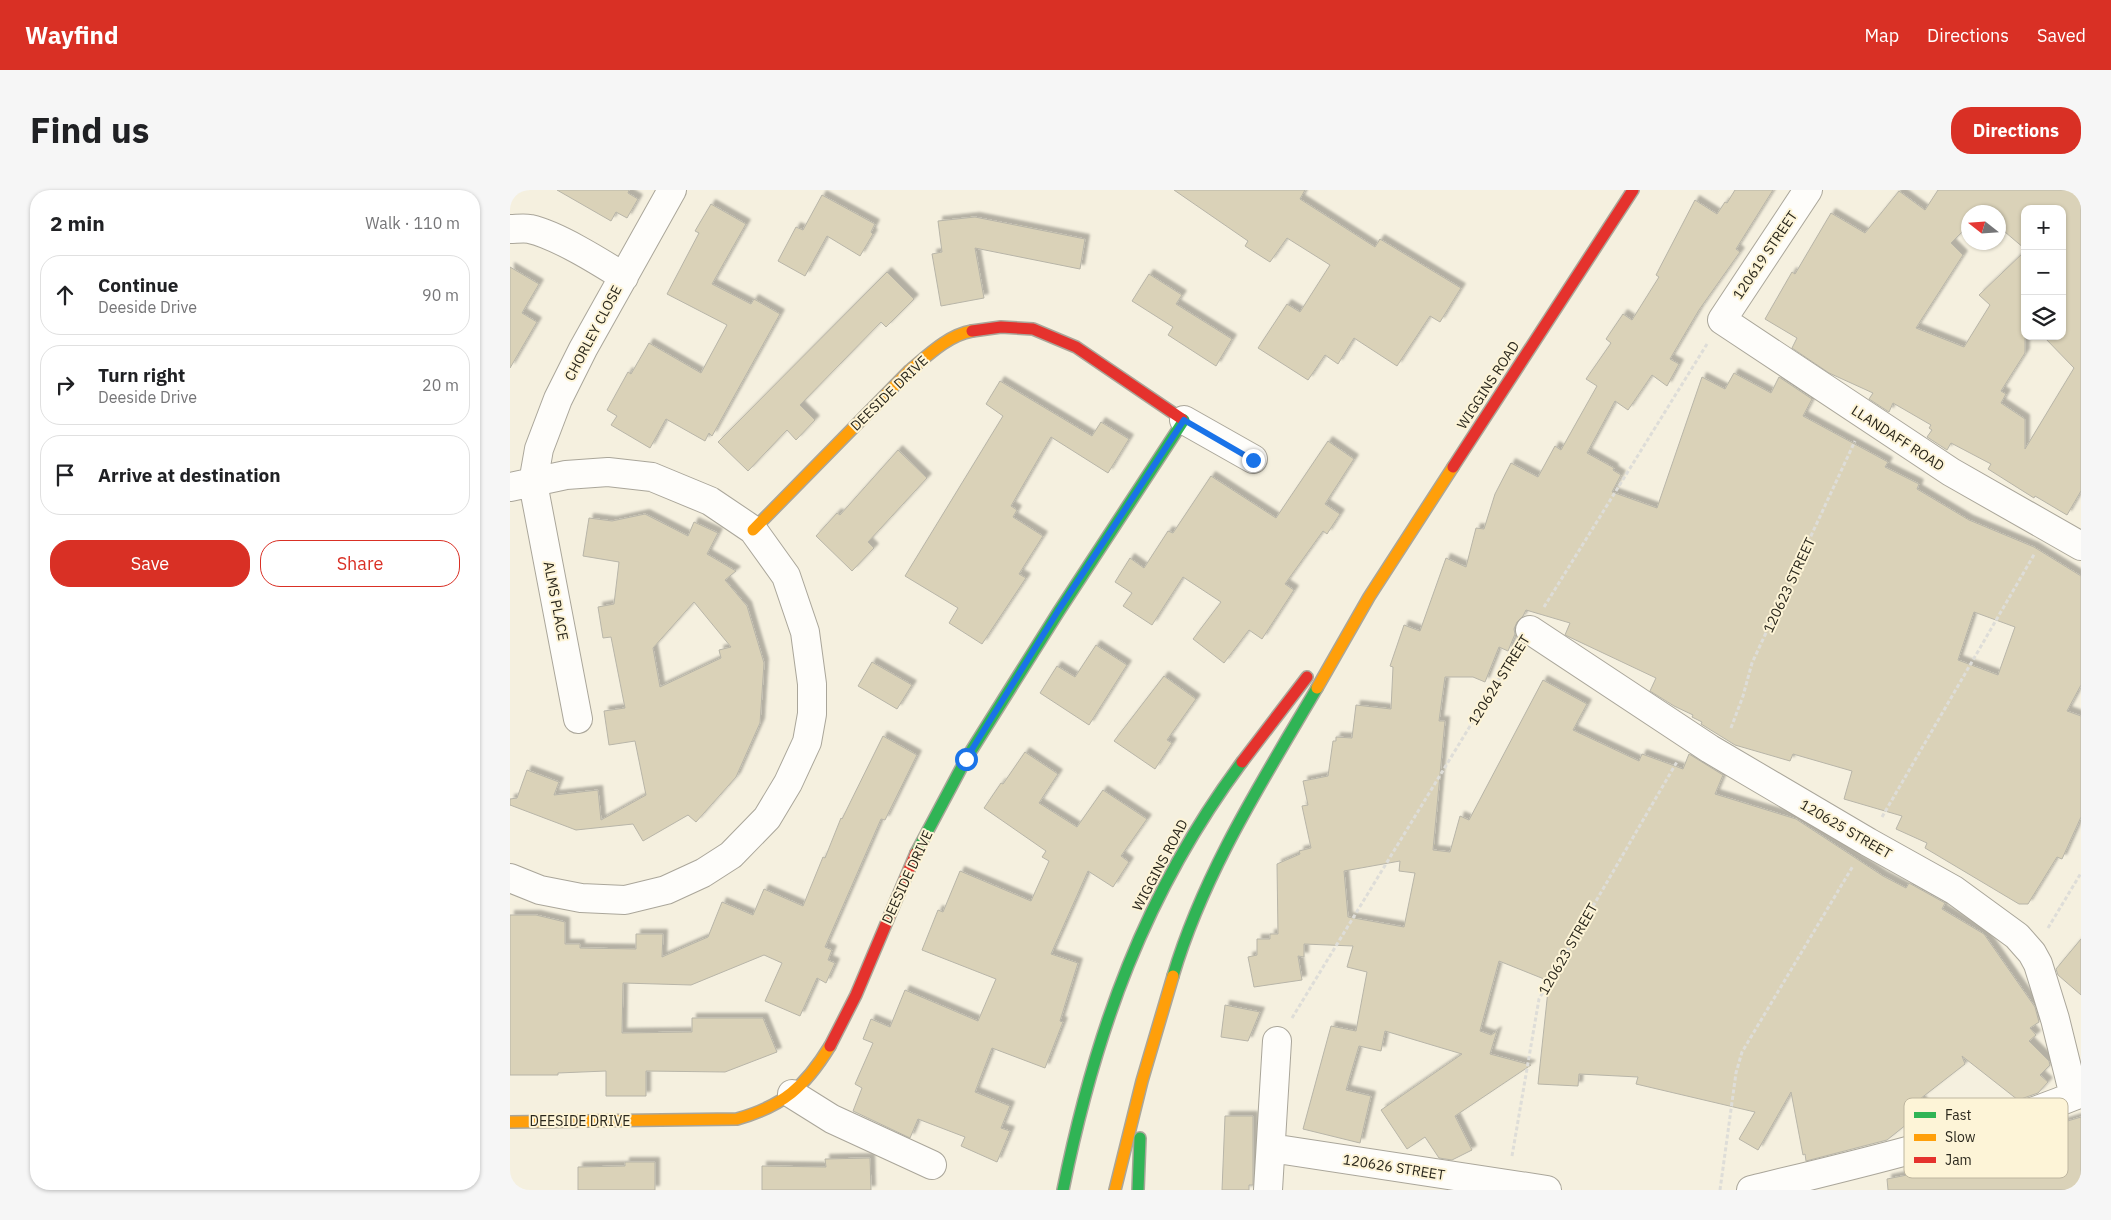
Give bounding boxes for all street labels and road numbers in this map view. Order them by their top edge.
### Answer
street label: 120619 STREET [1729,207,1801,303]
street label: CHORLEY CLOSE [560,282,626,384]
street label: WIGGINS ROAD [1453,338,1523,432]
street label: DEESIDE DRIVE [846,351,932,435]
street label: LLANDAFF ROAD [1848,401,1948,475]
street label: 120623 STREET [1759,535,1819,635]
street label: ALMS PLACE [540,560,572,642]
street label: 120624 STREET [1464,632,1534,728]
street label: 120625 STREET [1797,795,1895,863]
street label: WIGGINS ROAD [1128,816,1192,914]
street label: DEESIDE DRIVE [878,827,936,927]
street label: 120623 STREET [1534,900,1602,998]
street label: DEESIDE DRIVE [530,1112,630,1130]
street label: 120626 STREET [1342,1150,1446,1184]

